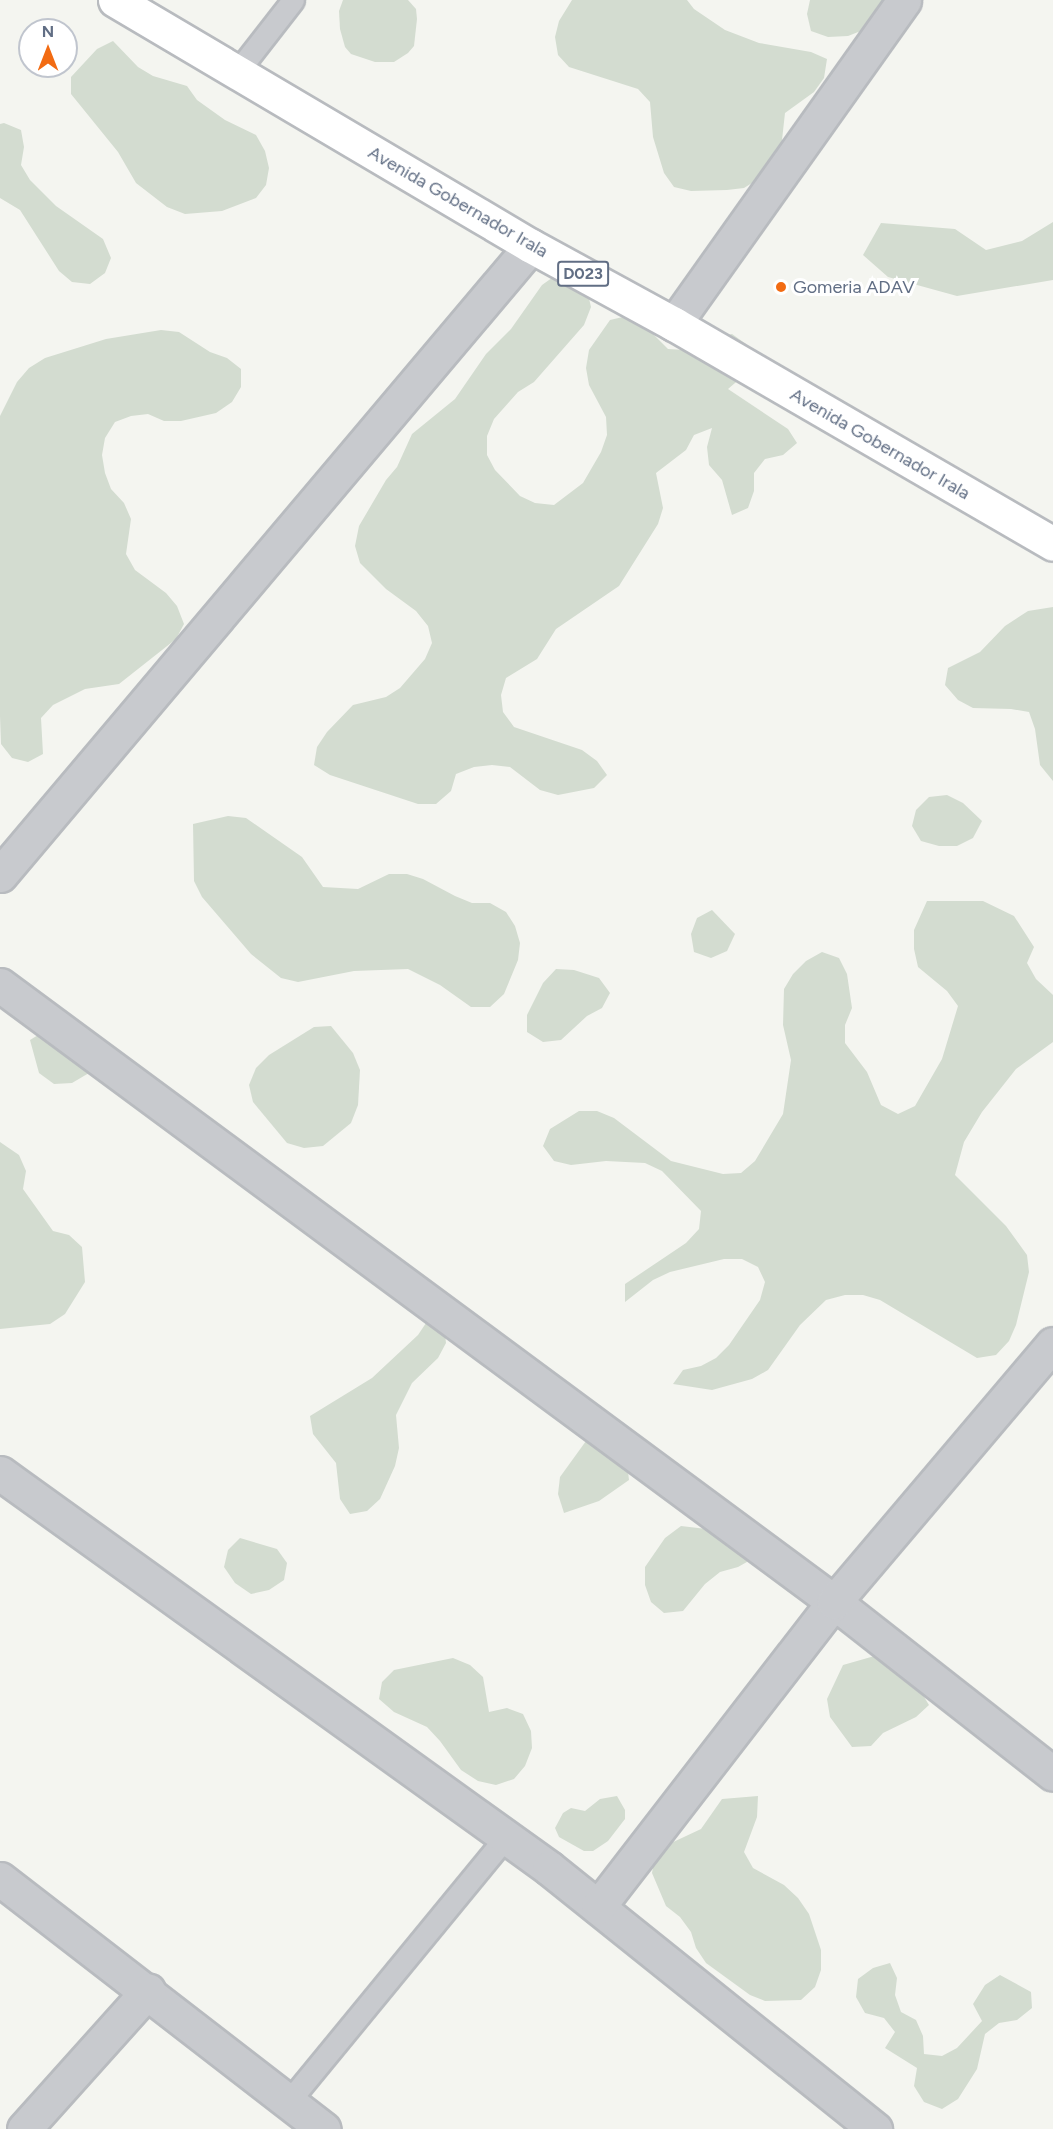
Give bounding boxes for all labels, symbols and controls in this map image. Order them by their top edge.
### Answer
north arrow [18,18,78,78]
text: N [42,22,54,41]
street label: Avenida Gobernador Irala [364,142,552,262]
road number: D023 [556,261,610,287]
place label: Gomeria ADAV [793,276,915,298]
marker: Gomeria ADAV [774,280,788,294]
street label: Avenida Gobernador Irala [786,384,974,504]

